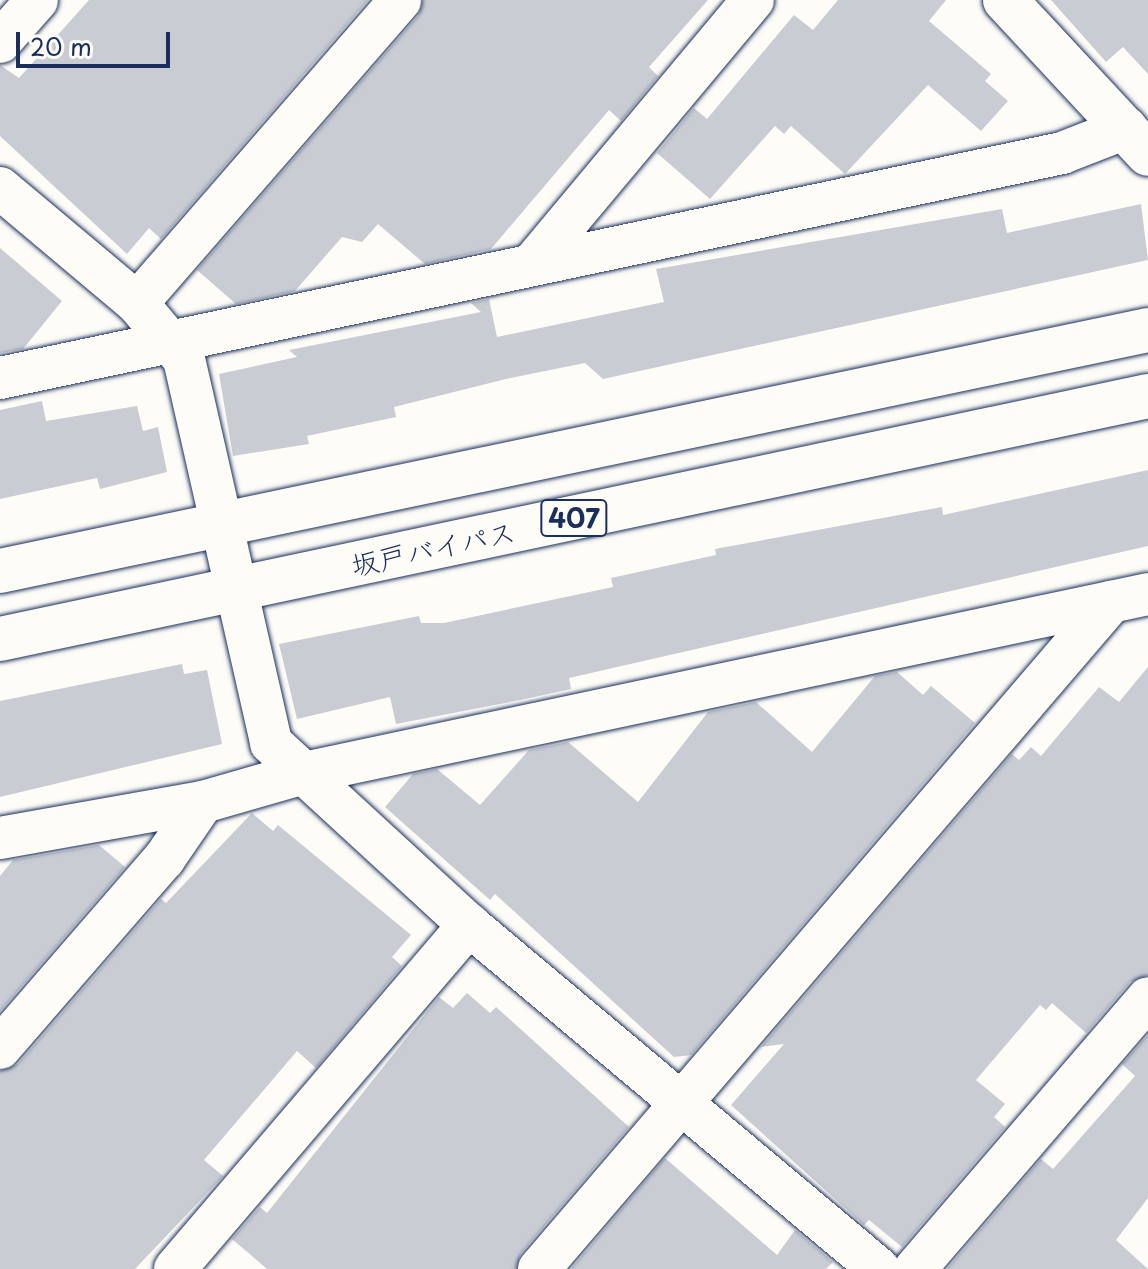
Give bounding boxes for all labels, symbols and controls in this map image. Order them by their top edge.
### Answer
scale bar [20,16,174,66]
text: 20 m [30,28,92,64]
road number: 407 [540,496,608,540]
street label: 坂戸バイパス [347,514,519,582]

